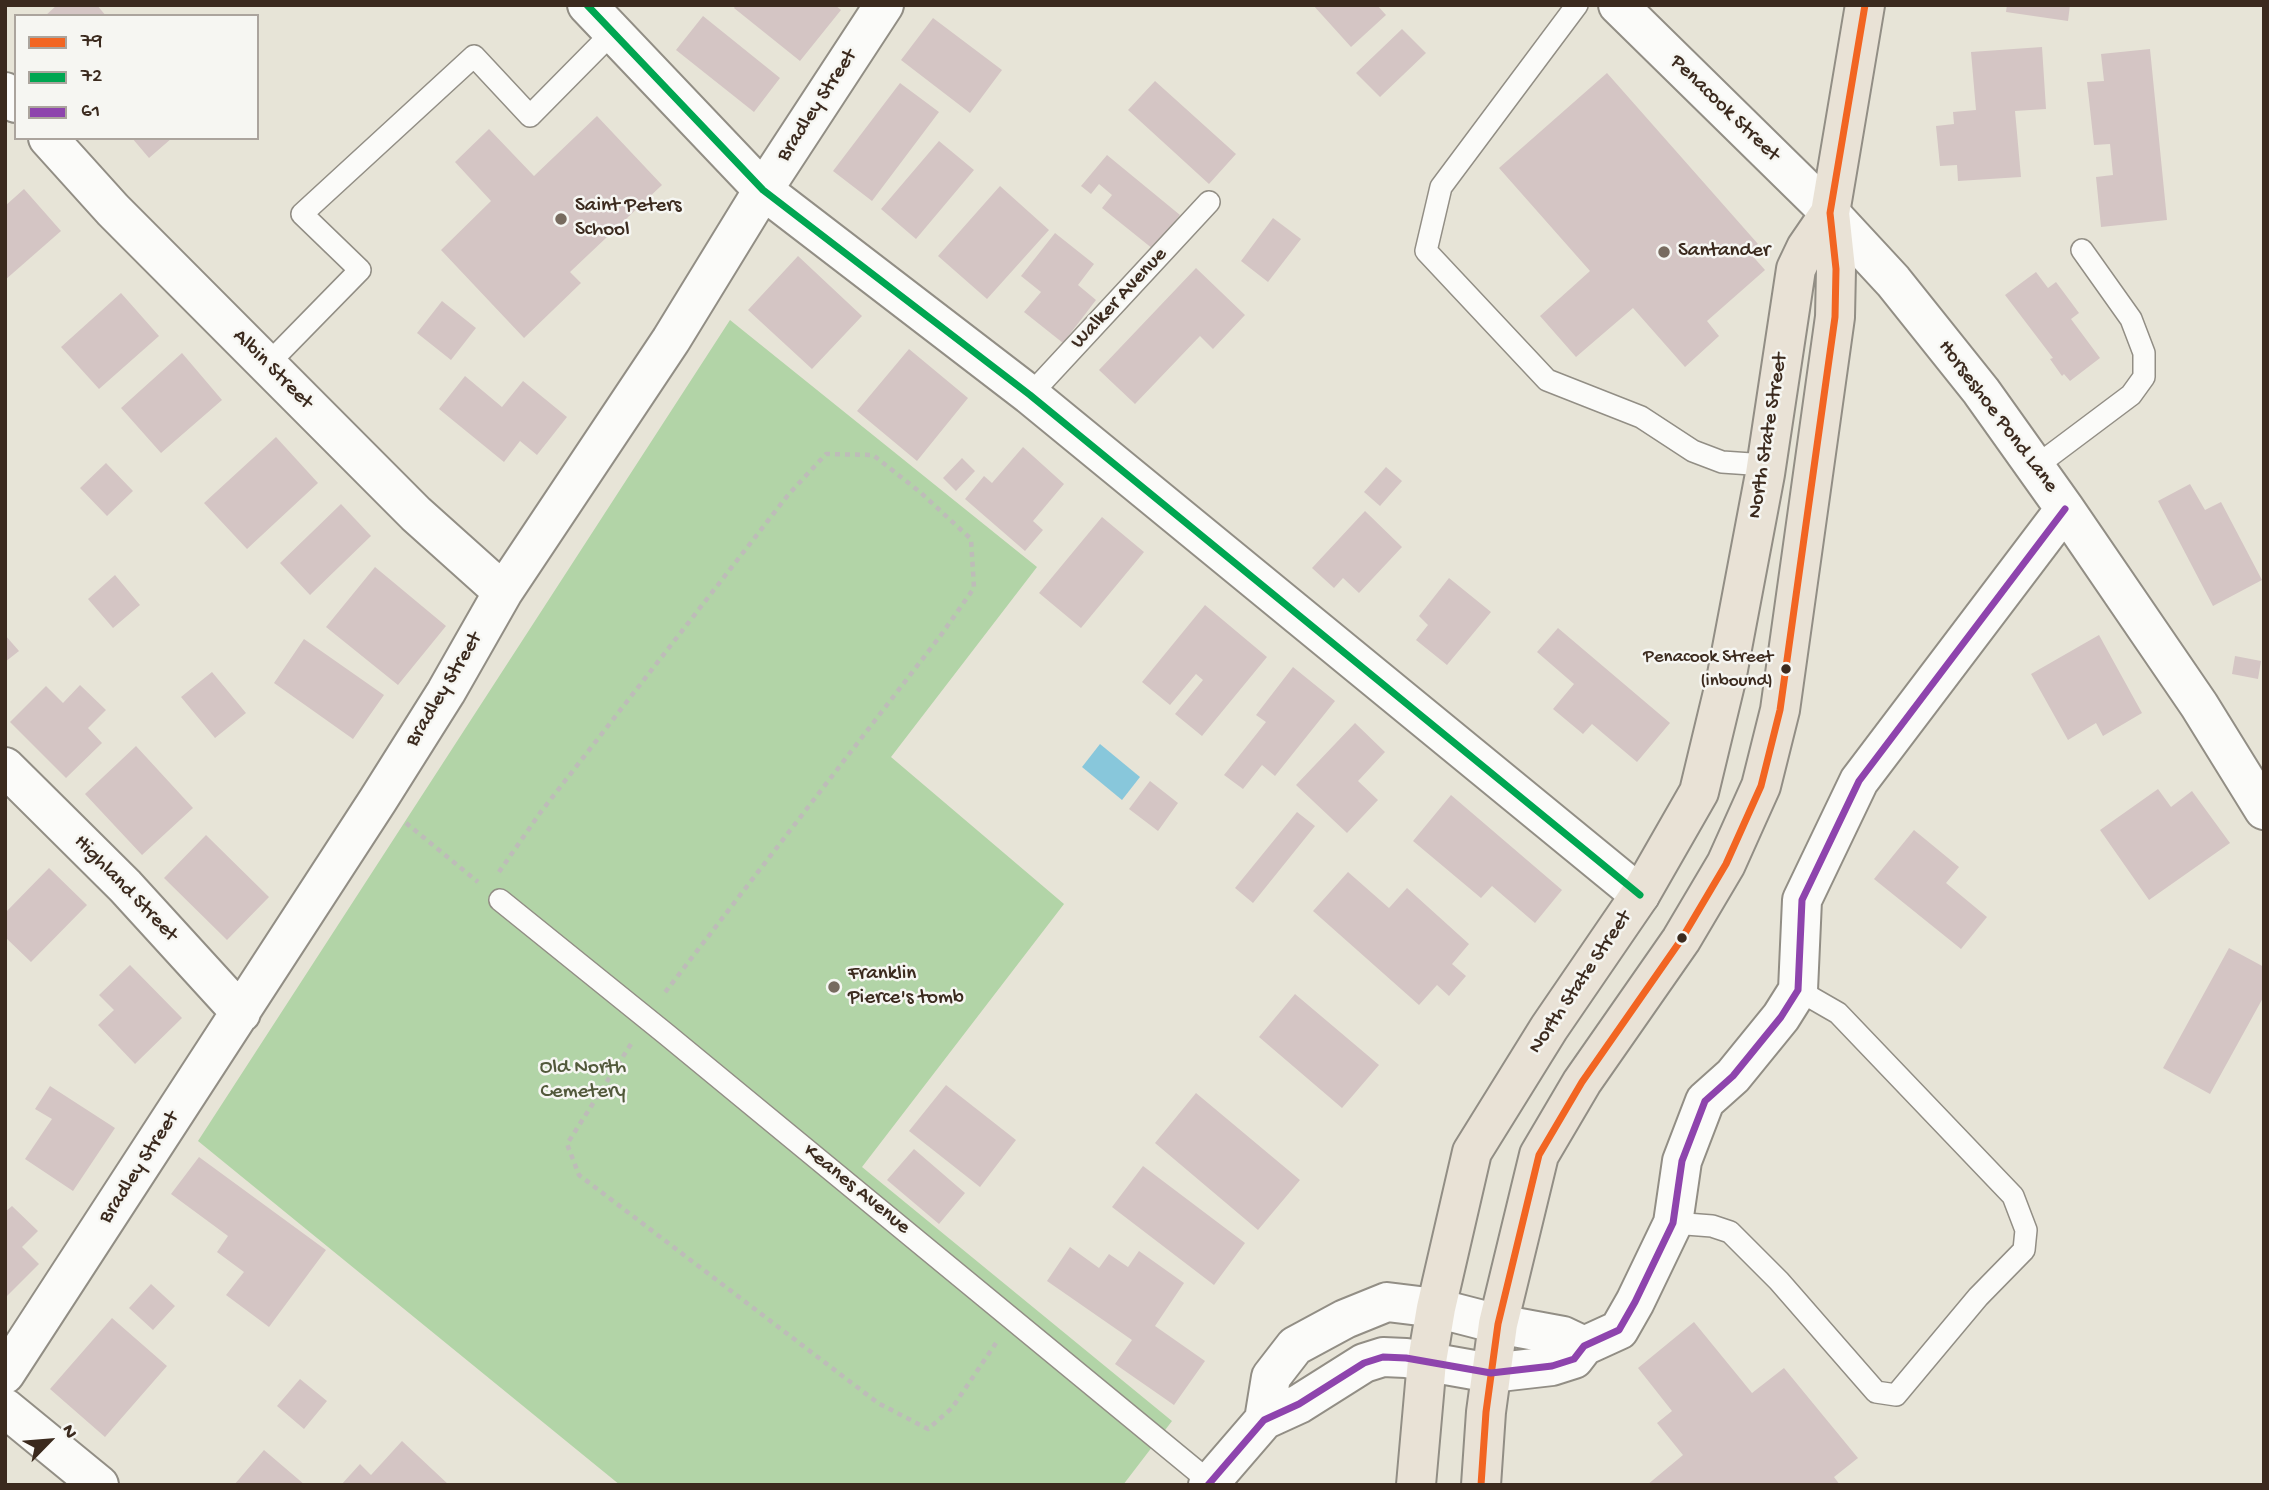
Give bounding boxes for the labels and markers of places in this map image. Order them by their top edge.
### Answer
place label: Saint Peters School [575,194,681,244]
marker: Saint Peters School [553,211,569,227]
place label: Santander [1678,239,1770,265]
marker: Santander [1656,244,1672,260]
place label: Penacook Street (inbound) [1643,647,1773,691]
marker: Penacook Street (inbound) [1779,662,1793,676]
unlabelled marker [1675,931,1689,945]
place label: Franklin Pierce's tomb [848,962,964,1012]
marker: Franklin Pierce's tomb [826,979,842,995]

